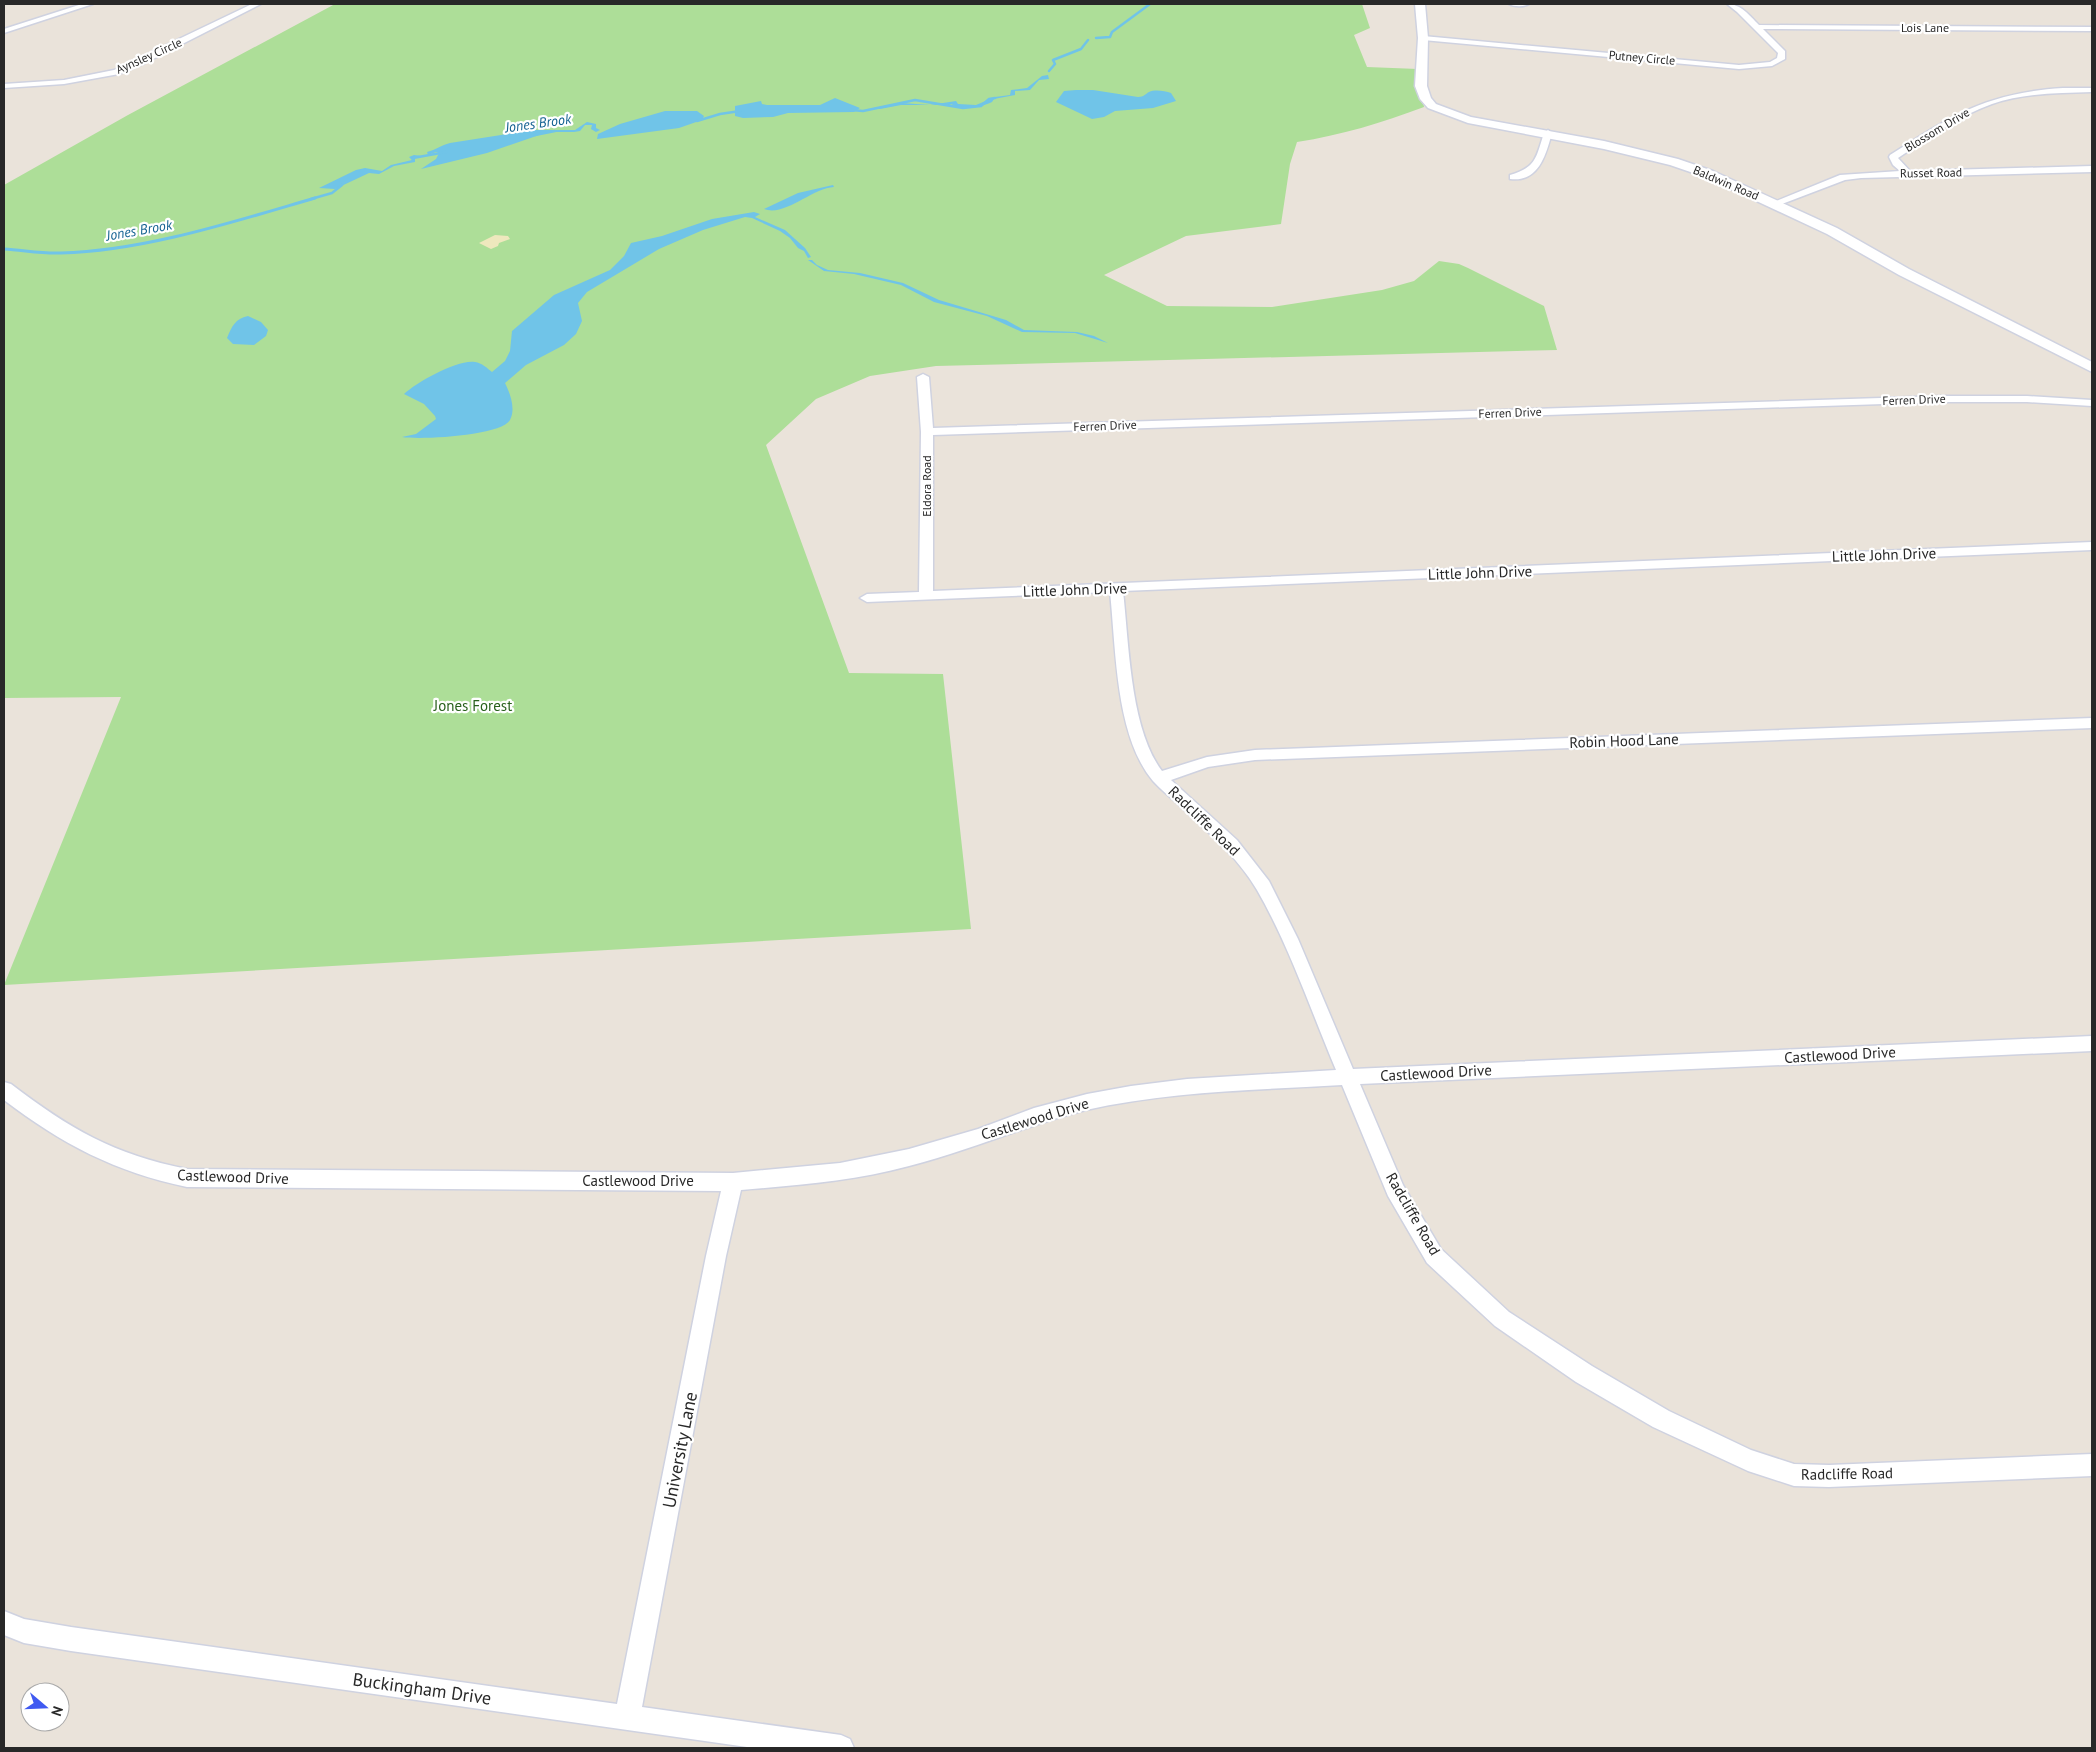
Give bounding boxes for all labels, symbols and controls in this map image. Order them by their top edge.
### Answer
street label: Lois Lane [1901,20,1949,35]
street label: Aynsley Circle [113,34,184,77]
street label: Putney Circle [1608,47,1676,68]
street label: Blossom Drive [1901,104,1972,155]
water label: Jones Brook [503,109,573,137]
street label: Baldwin Road [1691,162,1761,203]
street label: Russet Road [1900,164,1962,181]
water label: Jones Brook [104,215,174,245]
street label: Ferren Drive [1882,391,1946,408]
street label: Ferren Drive [1478,404,1542,421]
street label: Ferren Drive [1073,417,1137,434]
street label: Eldora Road [919,455,934,517]
street label: Little John Drive [1831,543,1936,566]
street label: Little John Drive [1427,561,1532,584]
street label: Little John Drive [1022,578,1127,601]
park label: Jones Forest [433,696,512,715]
street label: Robin Hood Lane [1569,729,1679,752]
street label: Radcliffe Road [1165,782,1244,860]
street label: Castlewood Drive [1784,1042,1896,1067]
street label: Castlewood Drive [1380,1060,1492,1085]
street label: Castlewood Drive [979,1093,1091,1144]
street label: Castlewood Drive [177,1165,289,1188]
street label: Radcliffe Road [1382,1169,1445,1258]
street label: Castlewood Drive [582,1171,694,1190]
street label: University Lane [657,1390,702,1510]
street label: Radcliffe Road [1801,1463,1893,1484]
street label: Buckingham Drive [351,1667,493,1710]
north arrow [20,1682,70,1732]
text: N [47,1704,67,1719]

